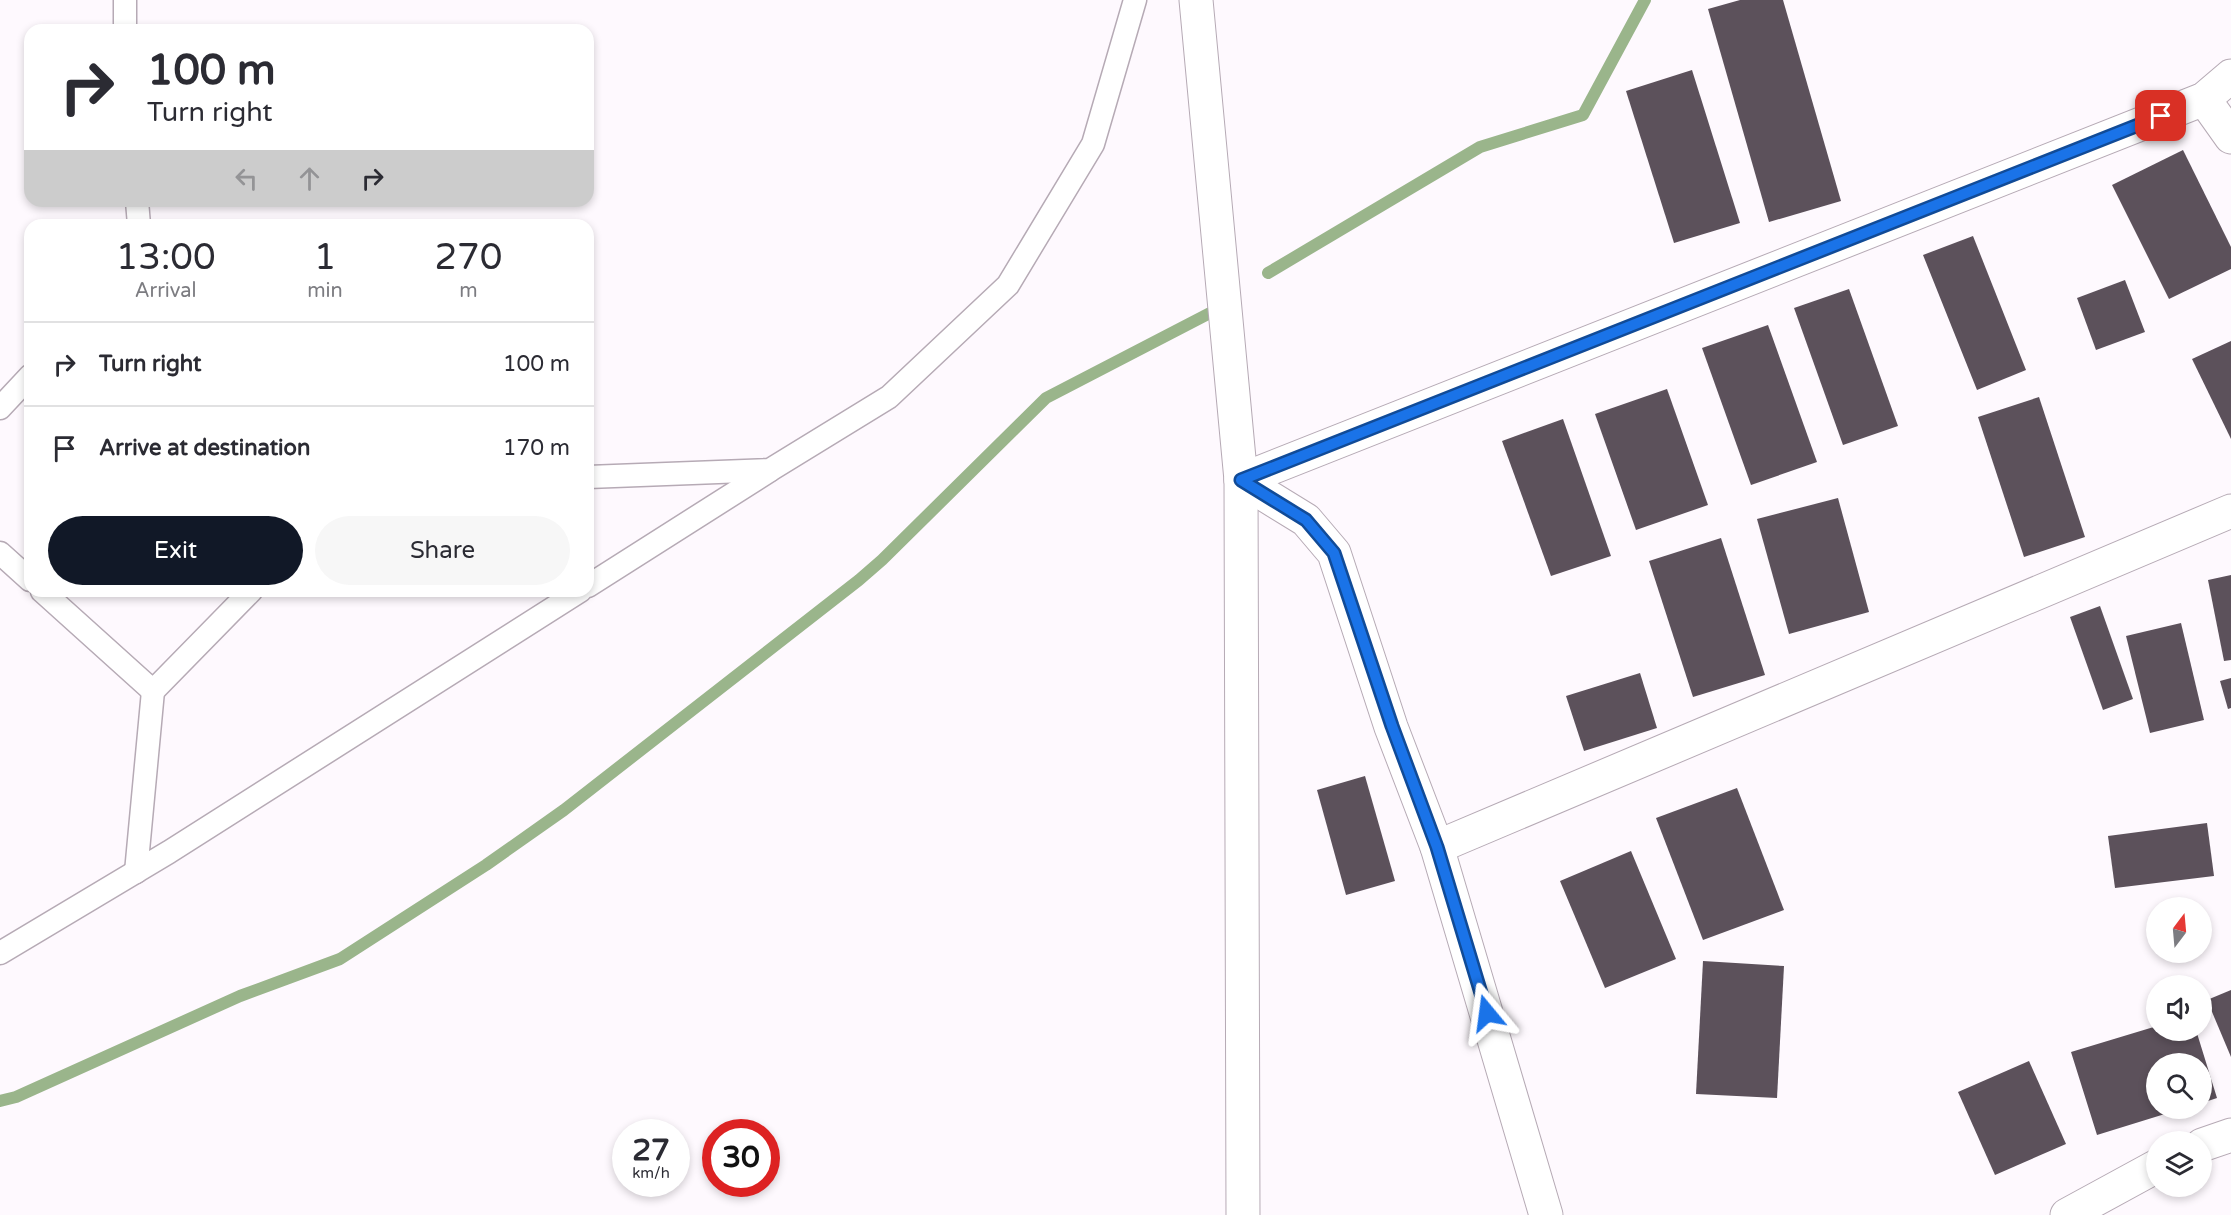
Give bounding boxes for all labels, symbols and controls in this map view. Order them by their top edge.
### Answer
text: 100 m [147,45,276,96]
icon: right [48,48,126,126]
pin [2135,90,2186,141]
text: Turn right [147,96,273,129]
icon: arrive [2144,99,2177,132]
icon: left [230,162,263,195]
icon: ahead [293,162,326,195]
icon: right [356,162,389,195]
text: 13:00 [116,236,216,279]
text: 1 [314,236,336,279]
text: 270 [434,236,502,279]
text: Arrival [135,279,197,303]
text: min [307,279,343,303]
text: m [459,279,478,303]
icon: right [48,348,81,381]
text: Turn right [99,351,201,377]
text: 100 m [503,351,570,377]
icon: arrive [48,432,81,465]
text: Arrive at destination [99,435,310,461]
text: 170 m [503,435,570,461]
button: Exit [48,516,303,585]
button: Share [315,516,570,585]
north arrow [2146,897,2212,963]
map controls [2146,897,2212,1197]
button: sound [2146,975,2212,1041]
position arrow [1455,981,1519,1045]
button: search [2146,1053,2212,1119]
speed limit sign: 30 [702,1119,780,1197]
button: layers [2146,1131,2212,1197]
text: 27 [632,1132,670,1169]
text: km/h [632,1164,670,1182]

